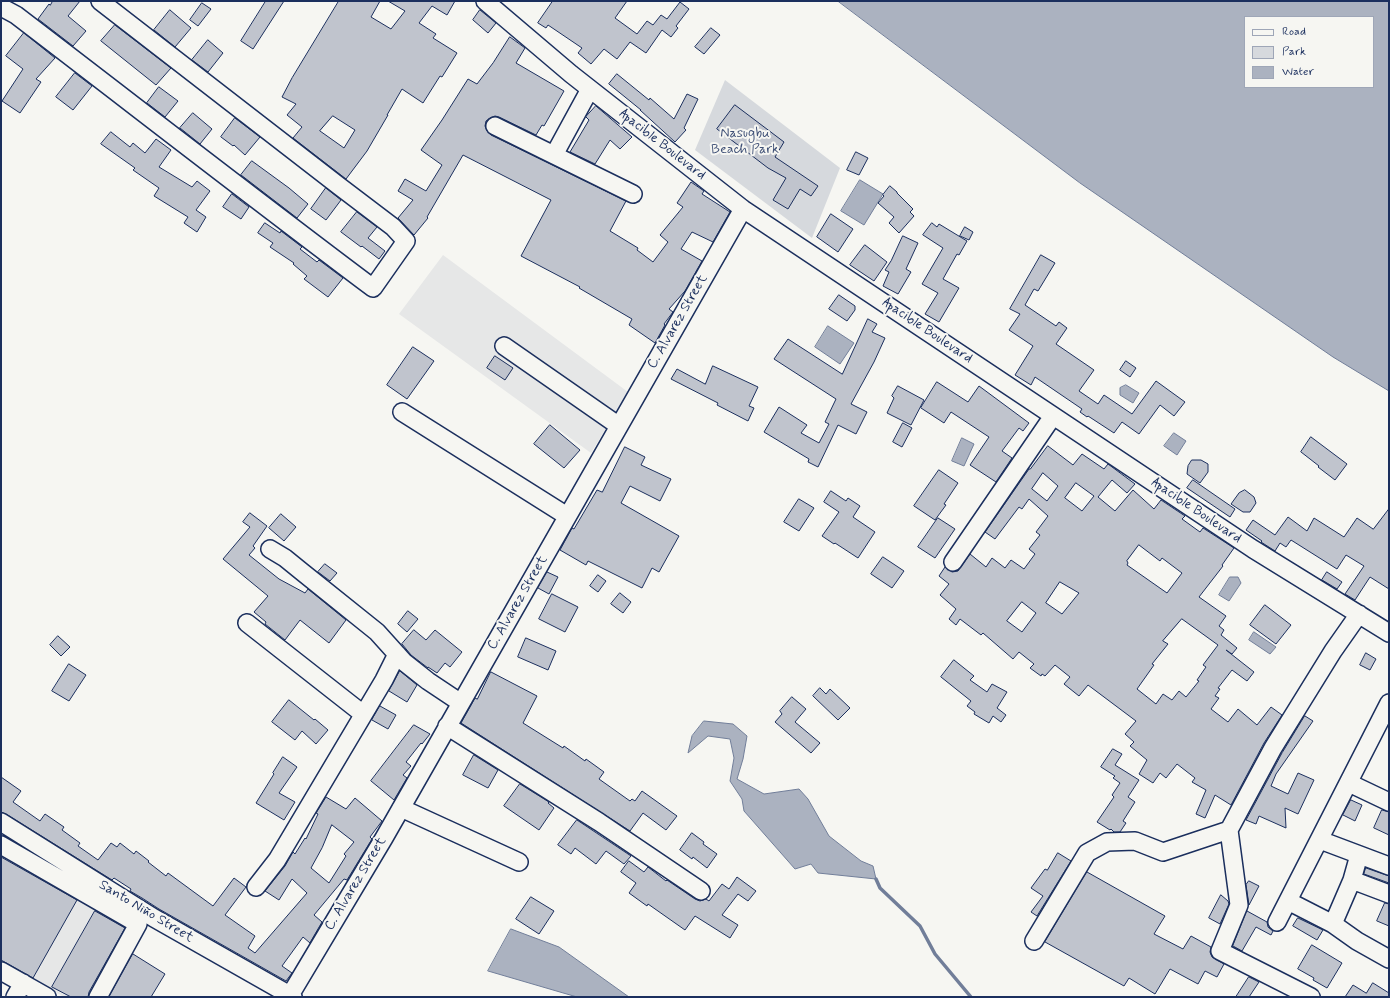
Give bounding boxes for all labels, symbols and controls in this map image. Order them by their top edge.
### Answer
legend [1244,16,1374,88]
text: Road [1282,24,1306,40]
text: Park [1282,44,1306,60]
text: Water [1282,64,1314,80]
street label: Apacible Boulevard [615,106,709,184]
park label: Nasugbu Beach Park [711,126,779,158]
street label: C. Alvarez Street [644,272,712,372]
street label: Apacible Boulevard [879,295,975,367]
street label: Apacible Boulevard [1148,475,1244,547]
street label: C. Alvarez Street [484,553,552,653]
street label: C. Alvarez Street [322,834,390,934]
street label: Santo Niño Street [96,877,196,947]

